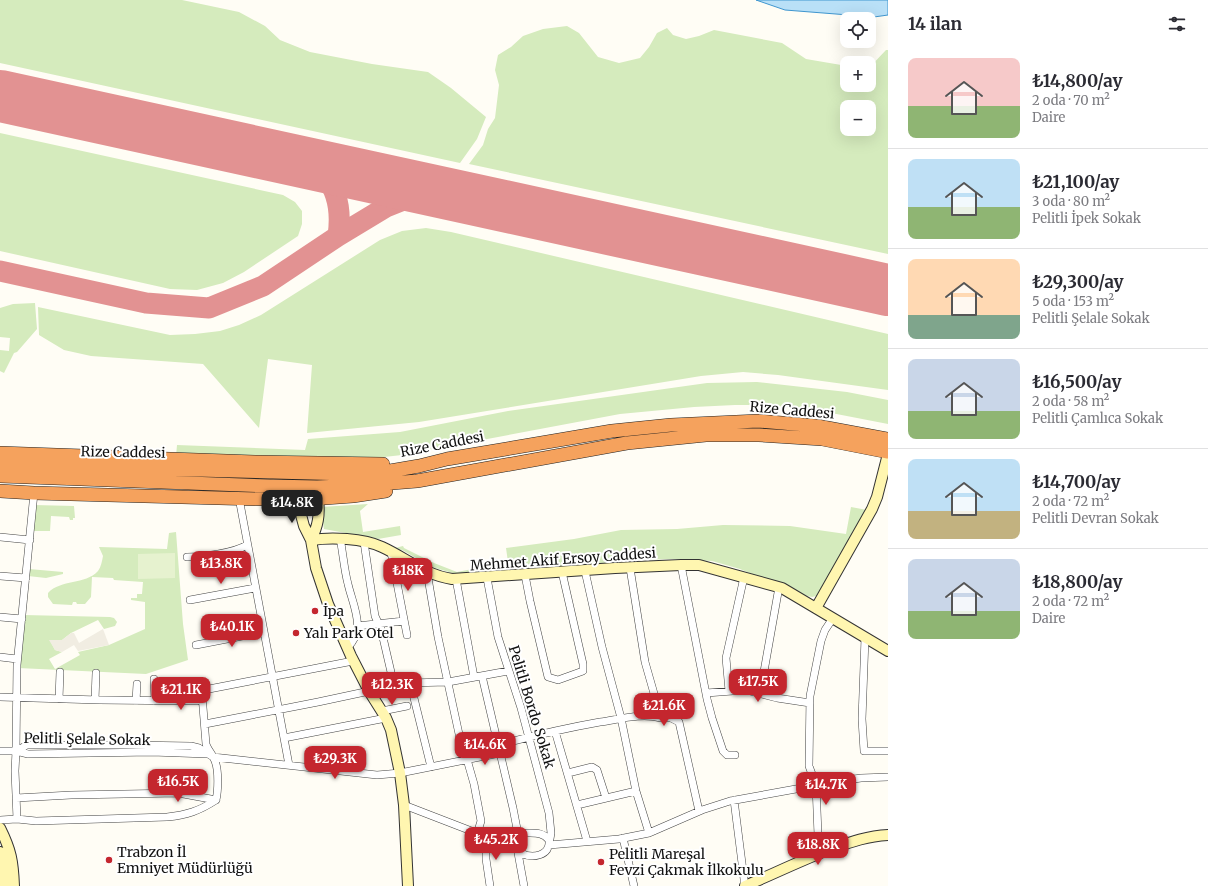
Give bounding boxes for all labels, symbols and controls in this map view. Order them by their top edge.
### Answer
map controls [840,12,876,136]
button: locate [840,12,876,48]
text: 14 ilan [908,13,962,35]
icon: filters [1166,13,1188,35]
button: + [840,56,876,92]
text: ₺14,800/ay [1032,70,1122,92]
icon: home [940,74,988,122]
text: 2 oda · 70 m² [1032,92,1110,109]
button: − [840,100,876,136]
text: Daire [1032,109,1065,126]
text: ₺21,100/ay [1032,171,1119,193]
icon: home [940,175,988,223]
text: 3 oda · 80 m² [1032,193,1110,210]
text: Pelitli İpek Sokak [1032,210,1141,227]
text: ₺29,300/ay [1032,271,1124,293]
icon: home [940,275,988,323]
text: 5 oda · 153 m² [1032,293,1114,310]
text: Pelitli Şelale Sokak [1032,310,1150,327]
text: ₺16,500/ay [1032,371,1122,393]
icon: home [940,375,988,423]
text: 2 oda · 58 m² [1032,393,1109,410]
street label: Rize Caddesi [749,397,836,423]
text: Pelitli Çamlıca Sokak [1032,410,1163,427]
street label: Rize Caddesi [399,427,486,461]
street label: Rize Caddesi [80,442,166,462]
text: ₺14,700/ay [1032,471,1121,493]
icon: home [940,475,988,523]
pin: ₺14.8K [259,490,325,524]
text: 2 oda · 72 m² [1032,493,1109,510]
text: ₺14.8K [271,494,313,511]
text: Pelitli Devran Sokak [1032,510,1159,527]
street label: Mehmet Akif Ersoy Caddesi [470,544,657,574]
pin: ₺13.8K [188,551,254,585]
text: ₺13.8K [200,555,242,572]
pin: ₺18K [384,558,432,592]
text: ₺18K [392,562,424,579]
text: ₺18,800/ay [1032,571,1123,593]
icon: home [940,575,988,623]
text: 2 oda · 72 m² [1032,593,1109,610]
place label: İpa [323,602,345,620]
marker: İpa [310,606,320,616]
text: Daire [1032,610,1065,627]
pin: ₺40.1K [199,614,265,648]
text: ₺40.1K [210,618,254,635]
place label: Yalı Park Otel [303,624,394,642]
marker: Yalı Park Otel [291,628,301,638]
street label: Pelitli Bordo Sokak [505,643,559,771]
pin: ₺17.5K [725,669,791,703]
pin: ₺12.3K [359,672,425,706]
text: ₺17.5K [738,673,778,690]
text: ₺12.3K [371,676,413,693]
pin: ₺21.1K [148,677,214,711]
text: ₺21.1K [160,681,202,698]
pin: ₺21.6K [631,693,697,727]
text: ₺21.6K [643,697,685,714]
street label: Pelitli Şelale Sokak [23,729,151,749]
pin: ₺14.6K [452,732,518,766]
text: ₺14.6K [464,736,506,753]
pin: ₺29.3K [302,746,368,780]
text: ₺29.3K [313,750,357,767]
pin: ₺16.5K [145,769,211,803]
pin: ₺14.7K [793,772,859,806]
text: ₺16.5K [157,773,199,790]
text: ₺14.7K [805,776,847,793]
pin: ₺45.2K [463,827,529,861]
text: ₺45.2K [474,831,518,848]
pin: ₺18.8K [785,832,851,866]
text: ₺18.8K [797,836,839,853]
place label: Trabzon İl Emniyet Müdürlüğü [117,843,253,877]
place label: Pelitli Mareşal Fevzi Çakmak İlkokulu [609,845,764,879]
marker: Trabzon İl Emniyet Müdürlüğü [104,855,114,865]
marker: Pelitli Mareşal Fevzi Çakmak İlkokulu [596,857,606,867]

